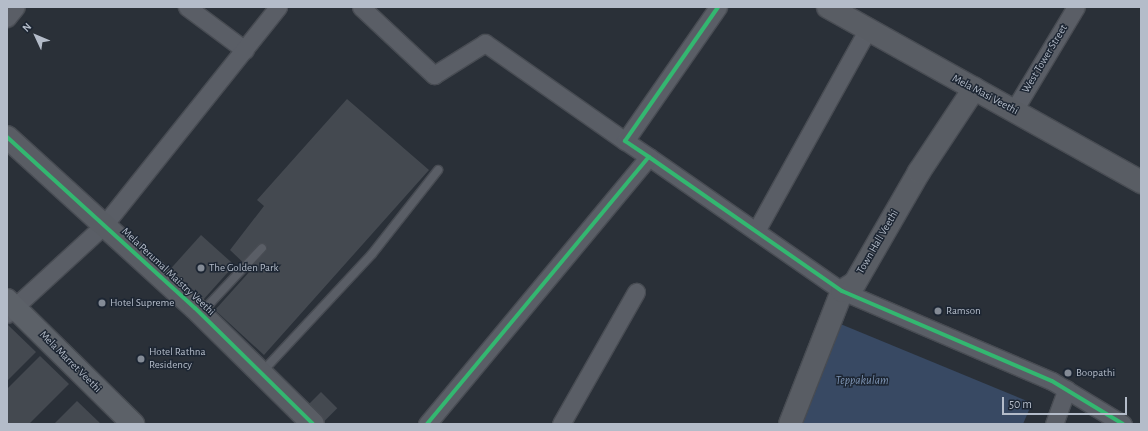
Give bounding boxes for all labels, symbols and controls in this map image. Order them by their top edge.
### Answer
north arrow [16,16,56,56]
text: N [20,21,34,34]
street label: West Tower Street [1019,22,1071,96]
street label: Mela Masi Veethi [950,72,1020,118]
street label: Town Hall Veethi [854,207,902,277]
street label: Mela Perumal Maistry Veethi [119,225,217,319]
place label: The Golden Park [209,261,279,275]
marker: The Golden Park [196,263,206,273]
place label: Hotel Supreme [110,296,174,310]
marker: Hotel Supreme [97,298,107,308]
place label: Ramson [946,304,981,318]
marker: Ramson [933,306,943,316]
street label: Mela Marret Veethi [36,328,104,396]
place label: Hotel Rathna Residency [149,346,206,372]
marker: Hotel Rathna Residency [136,354,146,364]
place label: Boopathi [1076,366,1115,380]
marker: Boopathi [1063,368,1073,378]
water label: Teppakulam [835,374,889,388]
scale bar [1004,389,1129,415]
text: 50 m [1009,398,1032,410]

